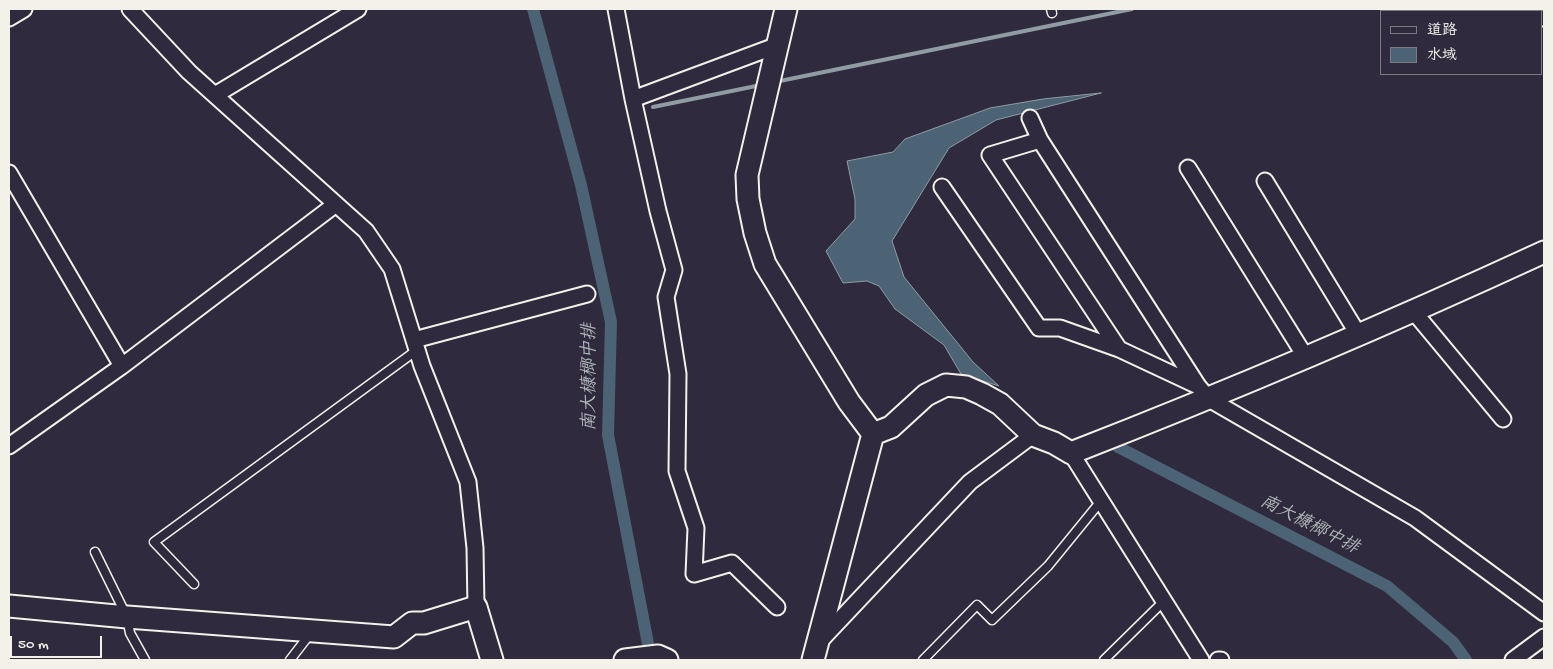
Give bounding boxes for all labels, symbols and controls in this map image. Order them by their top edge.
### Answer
legend [1380,10,1543,75]
text: 道路 [1427,22,1457,40]
text: 水域 [1427,47,1457,65]
water label: 南大槺榔中排 [580,323,602,431]
water label: 南大槺榔中排 [1256,492,1362,560]
scale bar [12,626,105,658]
text: 50 m [18,636,49,654]

